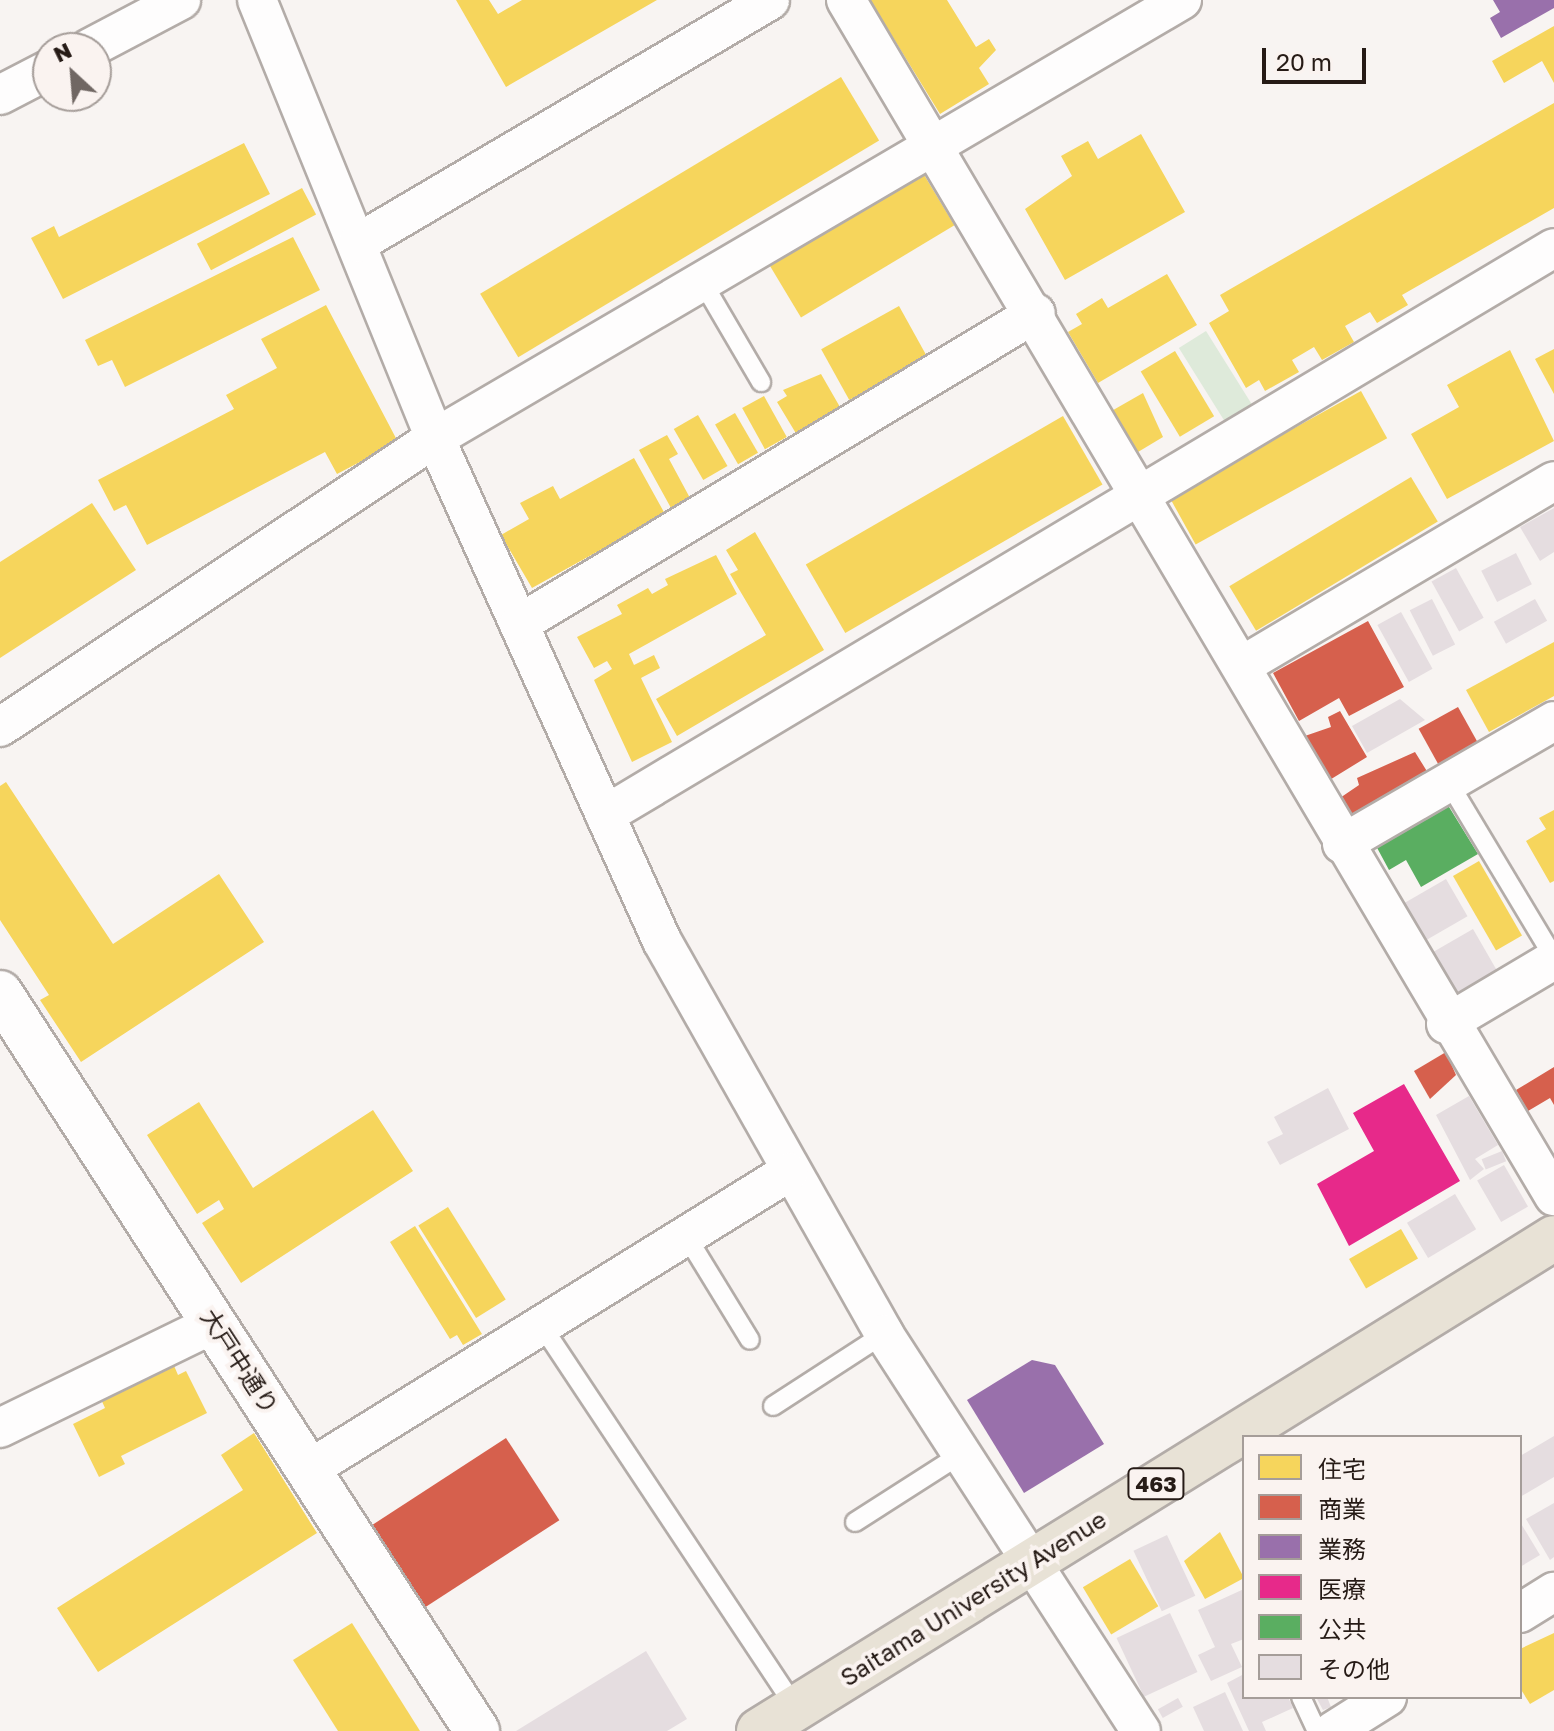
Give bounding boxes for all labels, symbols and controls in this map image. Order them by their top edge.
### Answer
north arrow [32,32,112,112]
scale bar [1266,32,1370,82]
text: N [49,36,76,68]
text: 20 m [1276,47,1332,76]
street label: 大戸中通り [195,1303,285,1419]
legend [1242,1435,1522,1699]
text: 住宅 [1318,1454,1366,1483]
road number: 463 [1126,1466,1186,1502]
text: 商業 [1318,1494,1366,1523]
street label: Saitama University Avenue [835,1504,1111,1692]
text: 業務 [1318,1534,1366,1563]
text: 医療 [1318,1574,1366,1603]
text: 公共 [1318,1614,1366,1643]
text: その他 [1318,1654,1390,1683]

